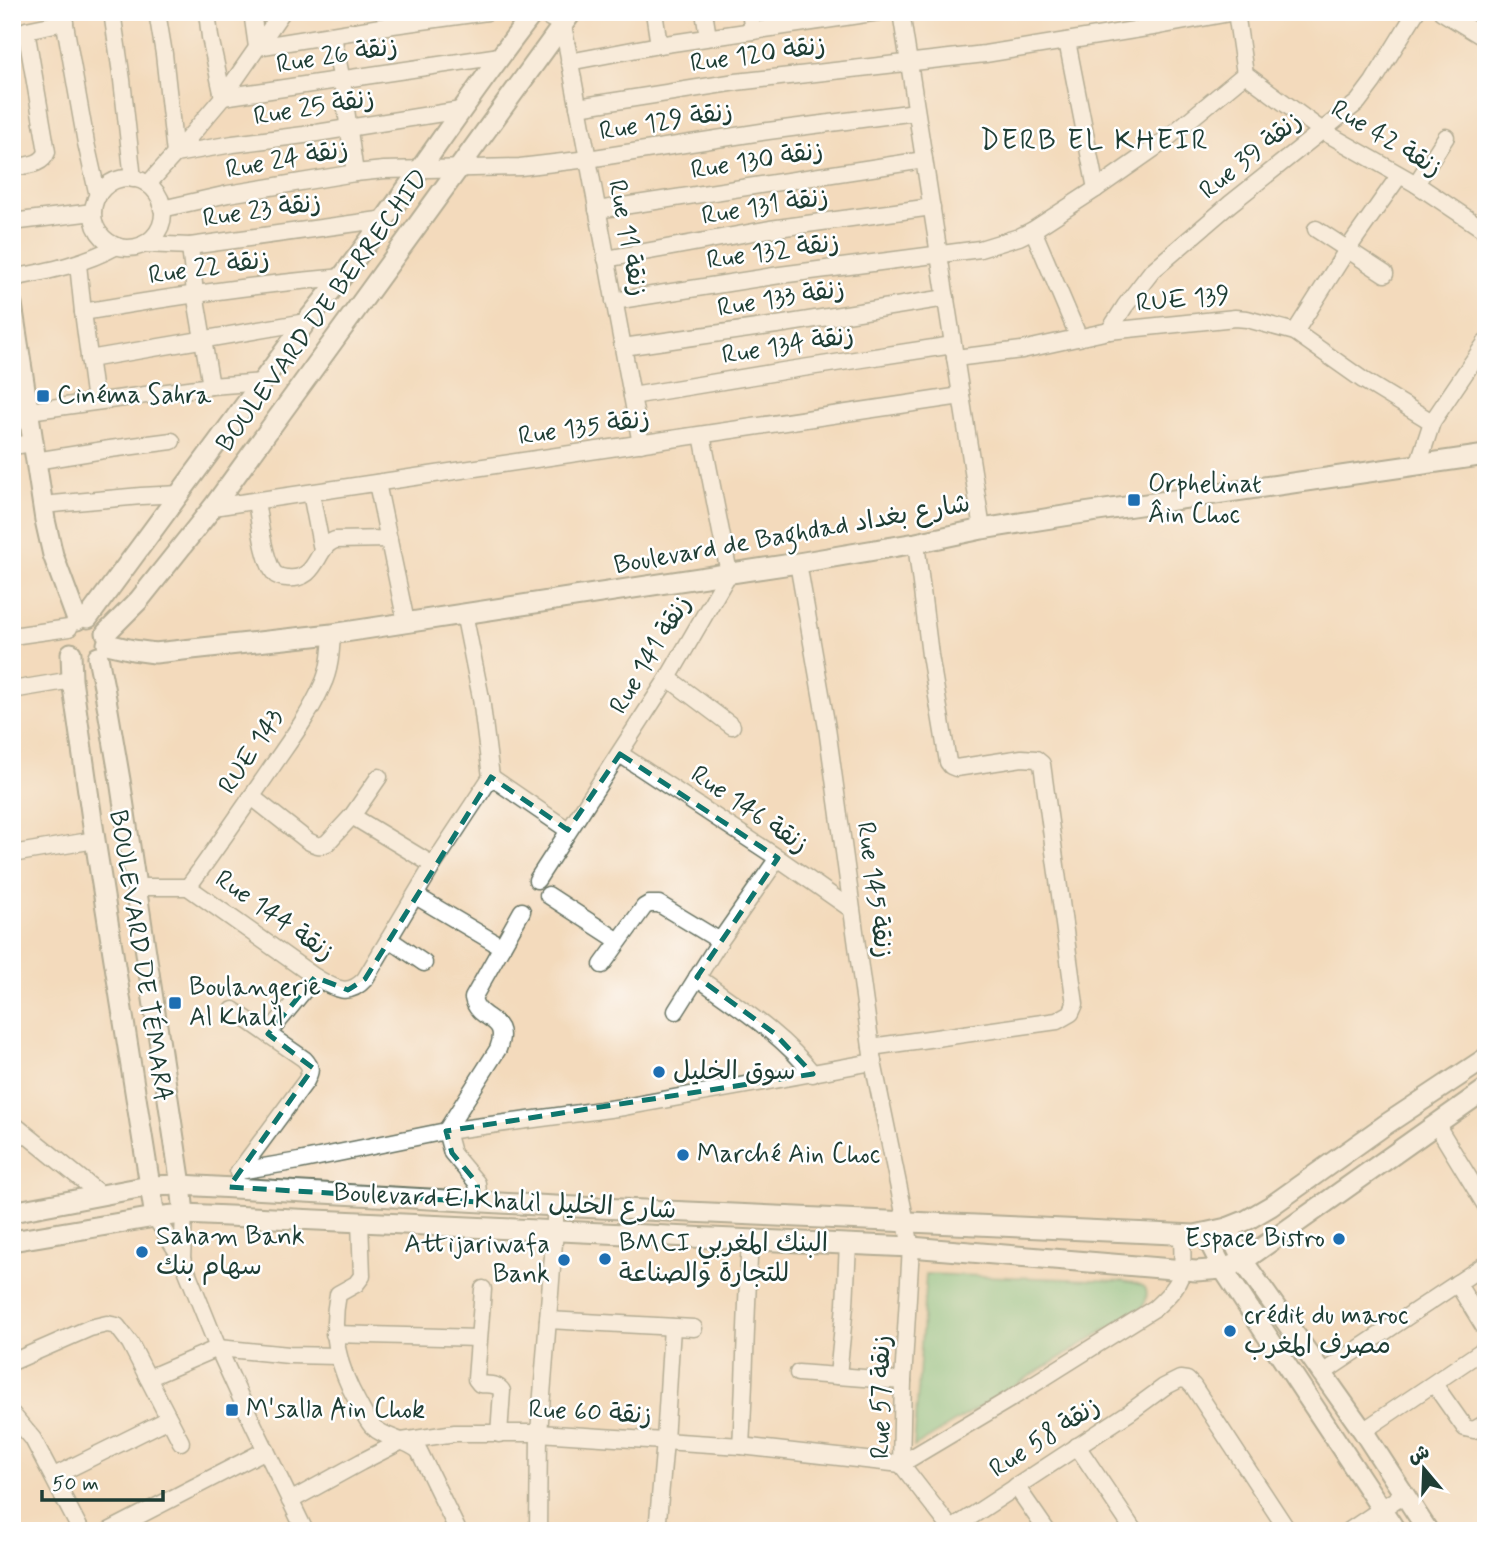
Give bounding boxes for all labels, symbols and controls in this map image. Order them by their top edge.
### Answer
street label: Rue 120 زنقة [688,29,828,81]
street label: Rue 26 زنقة [274,30,400,82]
street label: Rue 25 زنقة [251,82,377,134]
street label: Rue 42 زنقة [1324,92,1448,186]
street label: Rue 129 زنقة [597,95,735,149]
street label: Rue 39 زنقة [1193,104,1309,208]
district label: DERB EL KHEIR [980,123,1210,160]
street label: Rue 24 زنقة [223,133,351,187]
street label: Rue 130 زنقة [688,134,826,188]
street label: BOULEVARD DE BERRECHID [209,163,437,459]
street label: Rue 11 زنقة [599,177,655,299]
street label: Rue 131 زنقة [699,180,831,234]
street label: Rue 23 زنقة [201,186,323,236]
street label: Rue 132 زنقة [705,226,841,278]
street label: Rue 22 زنقة [146,243,272,293]
street label: Rue 133 زنقة [715,272,847,326]
street label: RUE 139 [1135,279,1231,321]
street label: Rue 134 زنقة [720,319,856,373]
place label: Cinéma Sahra [57,379,212,413]
marker: Cinéma Sahra [35,388,51,404]
street label: Rue 135 زنقة [516,402,652,454]
place label: Orphelinat Âin Choc [1148,468,1262,532]
street label: Boulevard de Baghdad شارع بغداد [611,487,973,586]
marker: Orphelinat Âin Choc [1126,492,1142,508]
street label: Rue 141 زنقة [602,589,700,721]
street label: RUE 143 [211,703,293,801]
street label: Rue 146 زنقة [684,758,814,862]
street label: BOULEVARD DE TÉMARA [100,807,182,1104]
street label: Rue 145 زنقة [848,820,900,960]
street label: Rue 144 زنقة [208,862,340,970]
place label: Boulangerie Al Khalil [189,971,321,1035]
marker: Boulangerie Al Khalil [167,995,183,1011]
place label: سوق الخليل [673,1055,796,1089]
marker: سوق الخليل [651,1064,667,1080]
place label: Marché Ain Choc [697,1138,880,1172]
marker: Marché Ain Choc [675,1147,691,1163]
street label: Boulevard El Khalil شارع الخليل [333,1176,677,1228]
place label: Saham Bank سهام بنك [156,1220,305,1285]
place label: Espace Bistro [1185,1222,1325,1256]
place label: BMCI البنك المغربي للتجارة والصناعة [619,1227,828,1291]
place label: Attijariwafa Bank [404,1228,550,1292]
marker: Espace Bistro [1331,1231,1347,1247]
marker: Saham Bank سهام بنك [134,1244,150,1260]
marker: BMCI البنك المغربي للتجارة والصناعة [597,1251,613,1267]
marker: Attijariwafa Bank [556,1252,572,1268]
place label: crédit du maroc مصرف المغرب [1244,1299,1409,1363]
marker: crédit du maroc مصرف المغرب [1222,1323,1238,1339]
street label: Rue 57 زنقة [865,1335,899,1459]
street label: Rue 58 زنقة [983,1390,1107,1486]
place label: M'salla Ain Chok [246,1393,425,1427]
street label: Rue 60 زنقة [527,1393,653,1433]
marker: M'salla Ain Chok [224,1402,240,1418]
north arrow [1390,1434,1460,1504]
text: ش [1405,1439,1433,1470]
scale bar [42,1459,163,1503]
text: 50 m [52,1470,99,1498]

